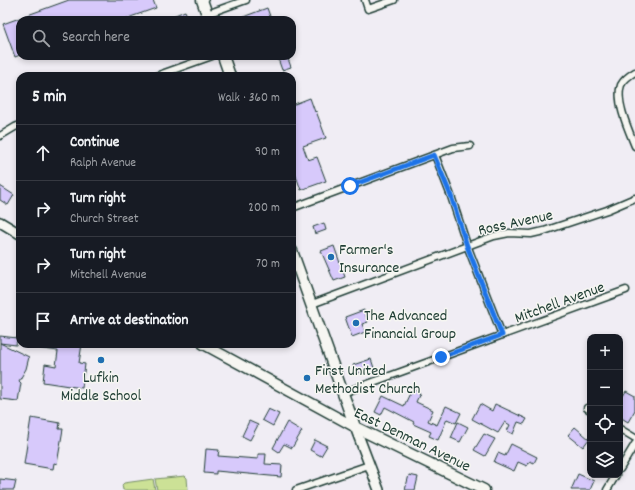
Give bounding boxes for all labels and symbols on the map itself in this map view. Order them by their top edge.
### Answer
route start [341,177,359,195]
street label: Ross Avenue [476,204,555,243]
place label: Farmer's Insurance [339,239,399,280]
marker: Farmer's Insurance [326,252,336,262]
street label: Mitchell Avenue [512,276,608,330]
place label: The Advanced Financial Group [364,305,456,346]
marker: The Advanced Financial Group [351,318,361,328]
route end [432,348,450,366]
marker: Lufkin Middle School [96,355,106,365]
place label: First United Methodist Church [315,360,420,401]
place label: Lufkin Middle School [61,367,142,408]
marker: First United Methodist Church [302,373,312,383]
street label: East Denman Avenue [350,402,474,478]

